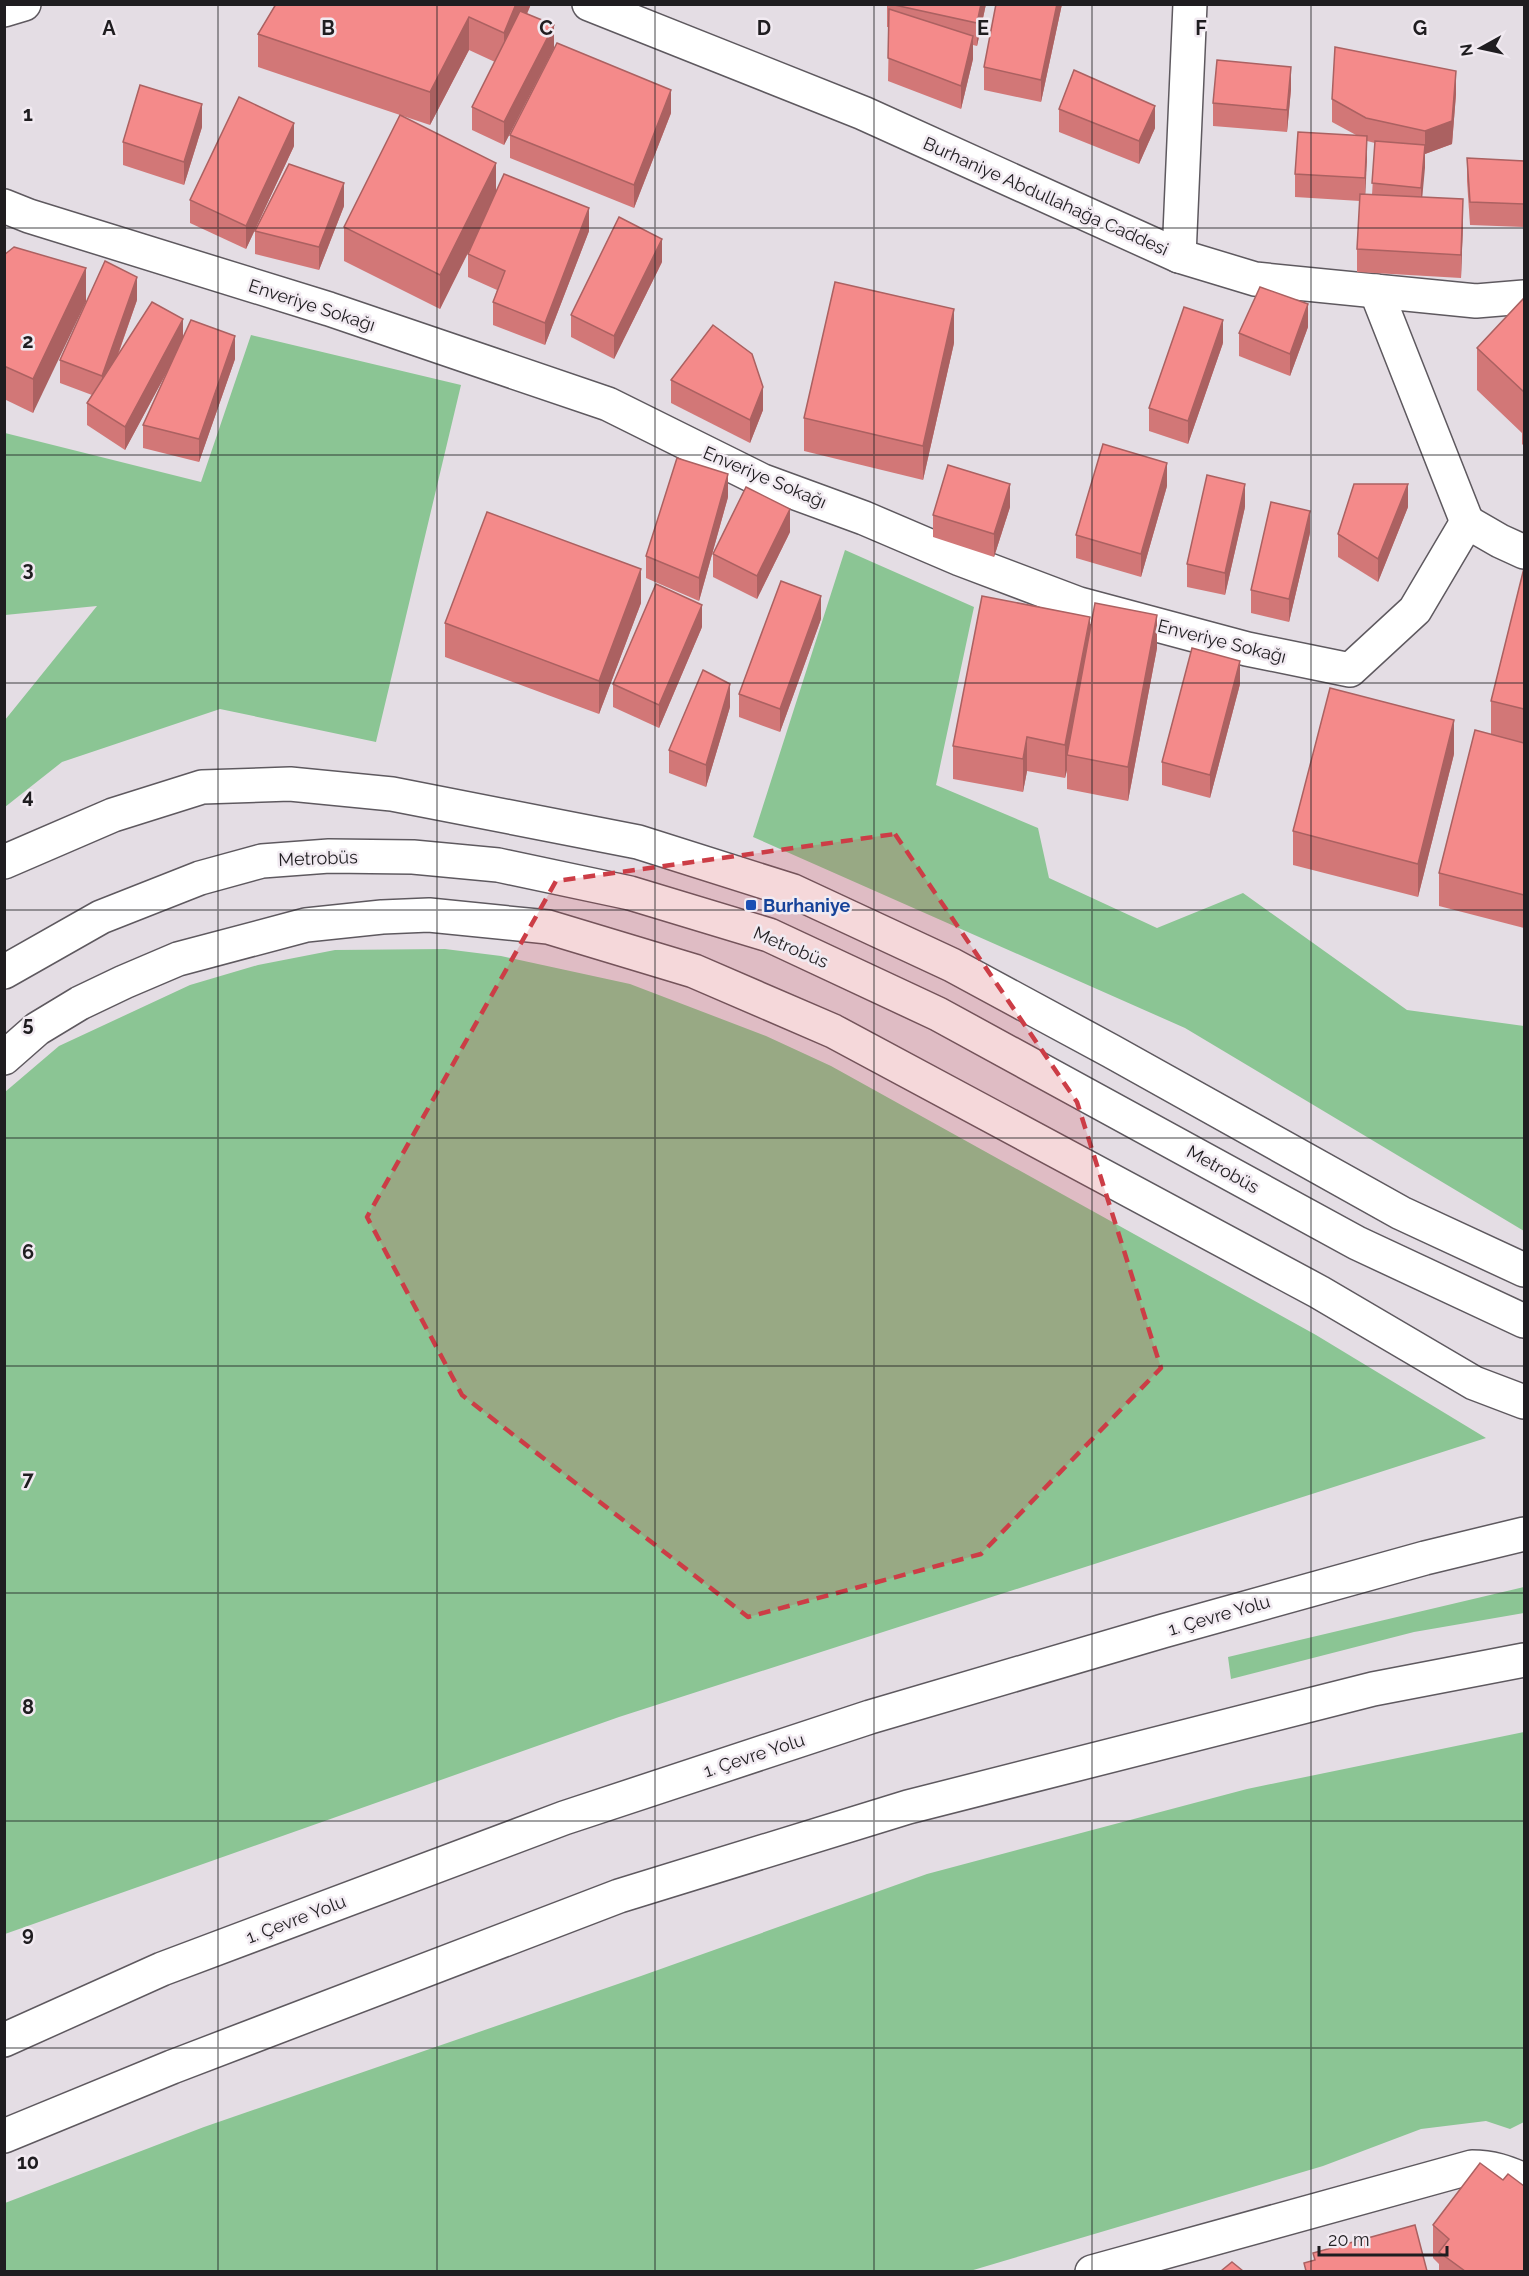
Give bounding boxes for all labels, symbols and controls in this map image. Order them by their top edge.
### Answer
text: A [102,16,116,40]
text: B [321,16,335,40]
text: C [539,16,553,40]
text: D [757,16,771,40]
text: E [977,16,989,40]
text: F [1195,16,1207,40]
text: G [1413,16,1427,40]
north arrow [1451,18,1511,78]
text: N [1456,43,1477,57]
text: 1 [23,102,33,126]
street label: Burhaniye Abdullahağa Caddesi [920,132,1172,260]
street label: Enveriye Sokağı [246,275,378,335]
text: 2 [22,329,34,353]
street label: Enveriye Sokağı [700,442,830,512]
text: 3 [22,557,34,581]
street label: Enveriye Sokağı [1156,615,1288,667]
text: 4 [22,784,34,808]
street label: Metrobüs [278,846,358,870]
place label: Burhaniye [763,895,851,916]
marker: Burhaniye [744,898,758,912]
street label: Metrobüs [750,922,832,972]
text: 5 [22,1012,34,1036]
street label: Metrobüs [1183,1141,1263,1198]
text: 6 [22,1240,34,1264]
text: 7 [22,1467,34,1491]
street label: 1. Çevre Yolu [1166,1590,1272,1640]
text: 8 [22,1695,34,1719]
street label: 1. Çevre Yolu [701,1729,807,1781]
street label: 1. Çevre Yolu [243,1890,349,1948]
text: 9 [22,1922,34,1946]
text: 10 [17,2150,39,2174]
scale bar [1319,2219,1446,2257]
text: 20 m [1328,2229,1370,2250]

